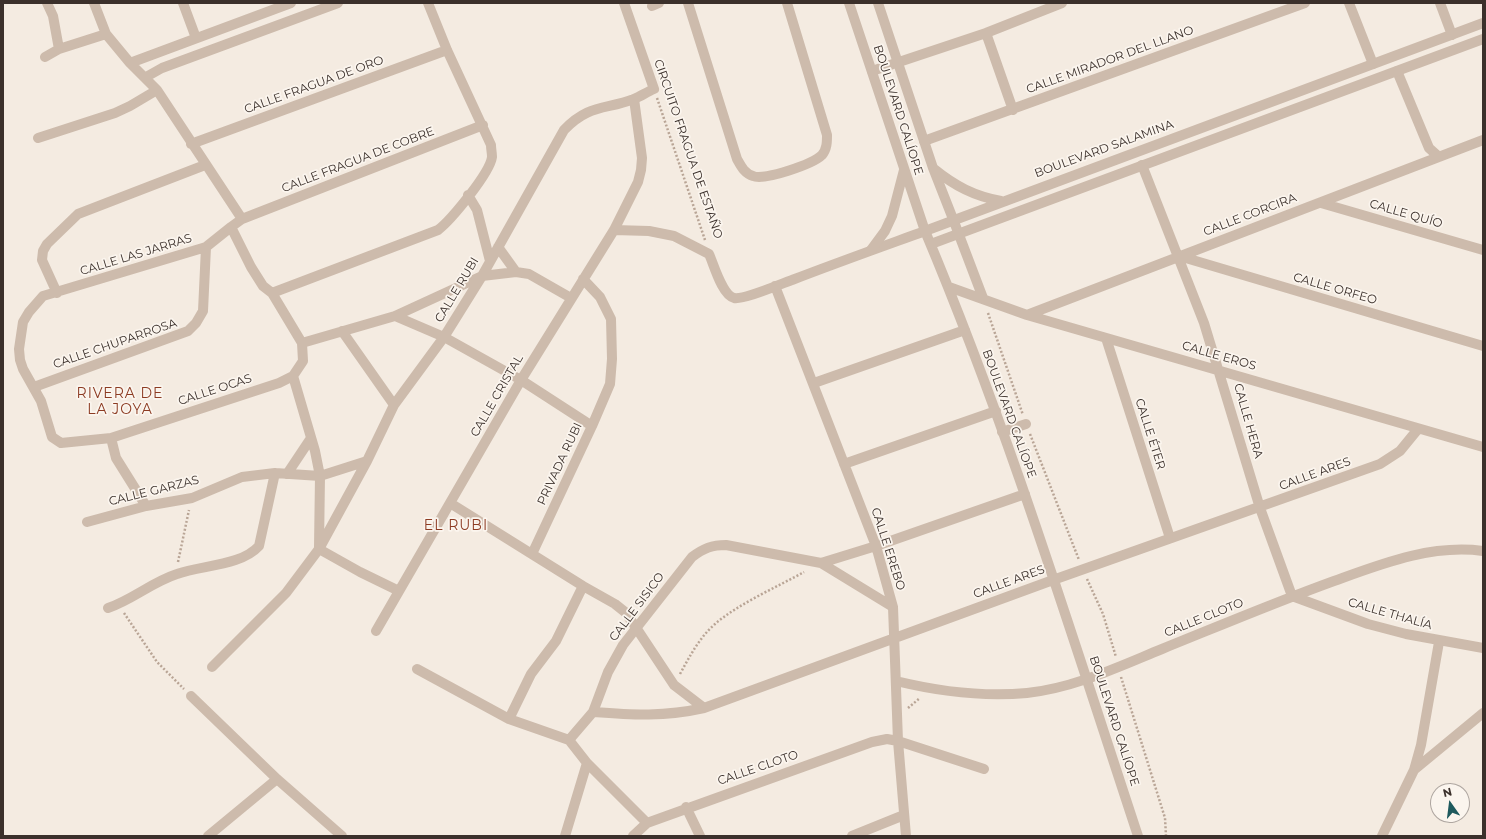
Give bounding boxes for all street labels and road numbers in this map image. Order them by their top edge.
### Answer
street label: CALLE MIRADOR DEL LLANO [1024,23,1196,97]
street label: BOULEVARD CALÍOPE [870,43,926,177]
street label: CALLE FRAGUA DE ORO [242,53,386,117]
street label: CIRCUITO FRAGUA DE ESTAÑO [650,57,726,241]
street label: BOULEVARD SALAMINA [1032,117,1176,181]
street label: CALLE FRAGUA DE COBRE [280,124,436,196]
street label: CALLE CORCIRA [1201,191,1299,239]
street label: CALLE QUÍO [1368,197,1444,231]
street label: CALLE LAS JARRAS [78,231,194,279]
street label: CALLE RUBI [432,255,482,325]
street label: CALLE ORFEO [1291,270,1379,308]
street label: CALLE CHUPARROSA [51,316,179,372]
street label: CALLE EROS [1180,339,1258,373]
street label: BOULEVARD CALÍOPE [979,348,1039,480]
street label: CALLE CRISTAL [468,352,526,440]
street label: CALLE OCAS [176,371,254,409]
street label: CALLE HERA [1230,382,1266,460]
street label: CALLE ÉTER [1132,397,1168,471]
street label: PRIVADA RUBI [535,420,585,508]
street label: CALLE ARES [1277,454,1353,494]
street label: CALLE GARZAS [107,473,201,509]
street label: CALLE EREBO [868,506,908,592]
street label: CALLE ARES [971,562,1047,602]
street label: CALLE SISICO [606,570,668,644]
street label: CALLE THALÍA [1346,595,1434,633]
street label: CALLE CLOTO [1162,596,1246,640]
street label: BOULEVARD CALÍOPE [1086,654,1142,788]
street label: CALLE CLOTO [716,747,800,789]

